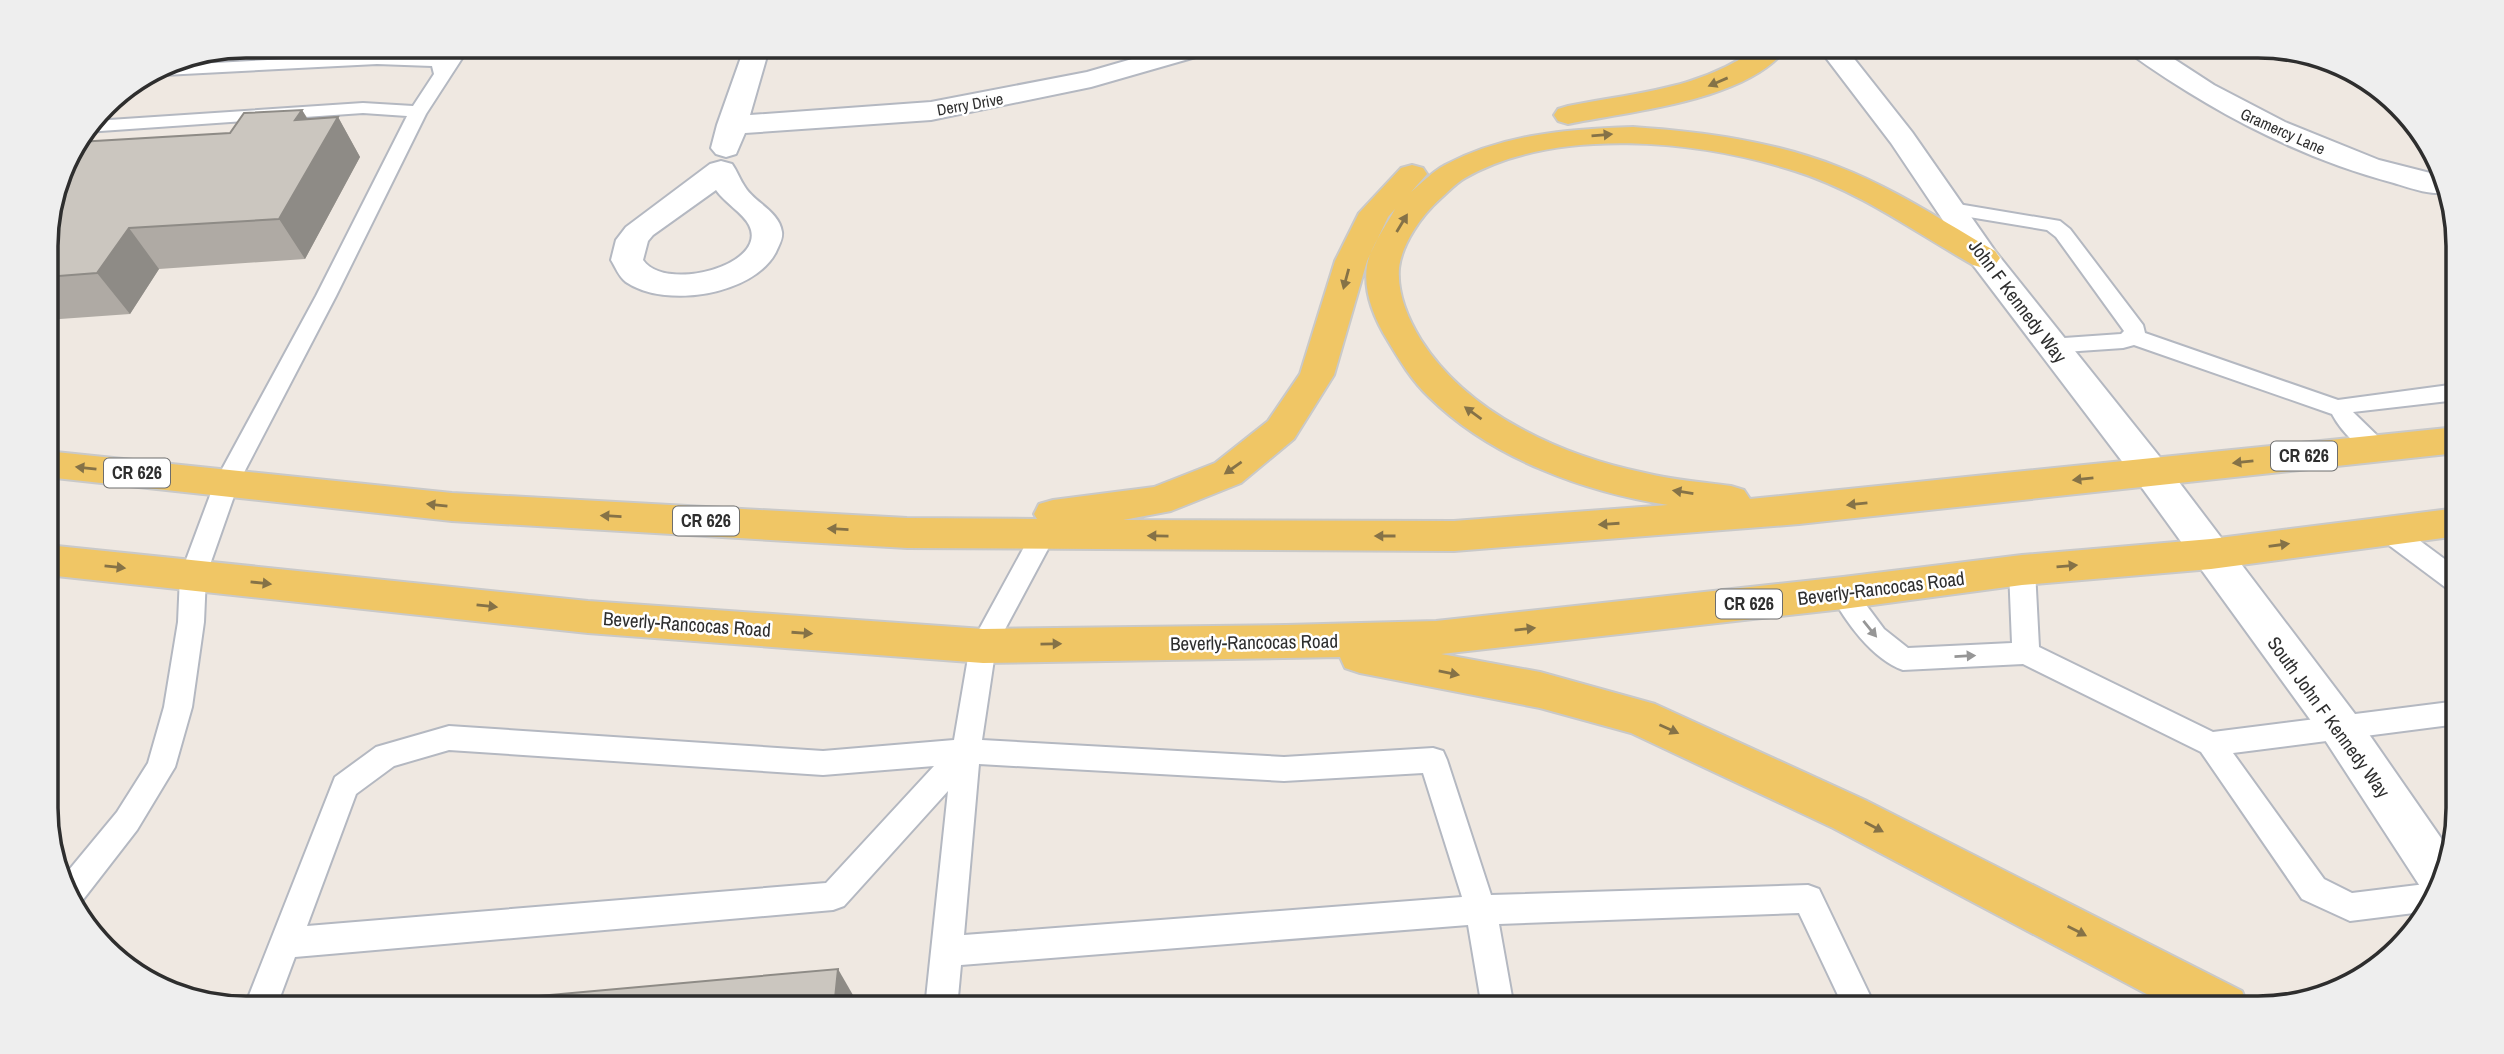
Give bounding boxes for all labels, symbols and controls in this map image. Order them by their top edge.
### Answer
one-way arrow [1707,76,1728,87]
street label: Derry Drive [935,87,1005,121]
street label: Gramercy Lane [2237,103,2329,159]
one-way arrow [1591,129,1613,140]
one-way arrow [1396,214,1408,233]
street label: John F Kennedy Way [1963,234,2073,368]
one-way arrow [1340,268,1351,290]
one-way arrow [1464,406,1482,420]
road number: CR 626 [2271,442,2337,470]
one-way arrow [2232,457,2254,468]
road number: CR 626 [104,458,170,488]
one-way arrow [1224,461,1242,475]
one-way arrow [75,462,97,473]
one-way arrow [2071,473,2093,484]
one-way arrow [1672,487,1694,498]
one-way arrow [1845,498,1867,509]
one-way arrow [426,500,448,511]
road number: CR 626 [673,506,739,536]
one-way arrow [600,510,622,521]
one-way arrow [1598,519,1620,530]
one-way arrow [827,523,849,534]
one-way arrow [1147,530,1169,541]
one-way arrow [1374,530,1396,542]
one-way arrow [2268,539,2290,550]
one-way arrow [2056,560,2078,571]
one-way arrow [104,562,126,573]
street label: Beverly-Rancocas Road [1796,565,1966,611]
one-way arrow [250,577,272,588]
road number: CR 626 [1716,590,1782,618]
one-way arrow [477,601,499,612]
street label: Beverly-Rancocas Road [602,605,772,643]
one-way arrow [1862,621,1877,638]
one-way arrow [1514,623,1536,634]
one-way arrow [792,627,814,638]
street label: Beverly-Rancocas Road [1170,628,1338,656]
street label: South John F Kennedy Way [2262,631,2396,803]
one-way arrow [1041,638,1063,650]
one-way arrow [1954,650,1976,661]
one-way arrow [1438,667,1460,678]
one-way arrow [1658,724,1679,735]
one-way arrow [1864,821,1884,833]
one-way arrow [2067,924,2087,936]

